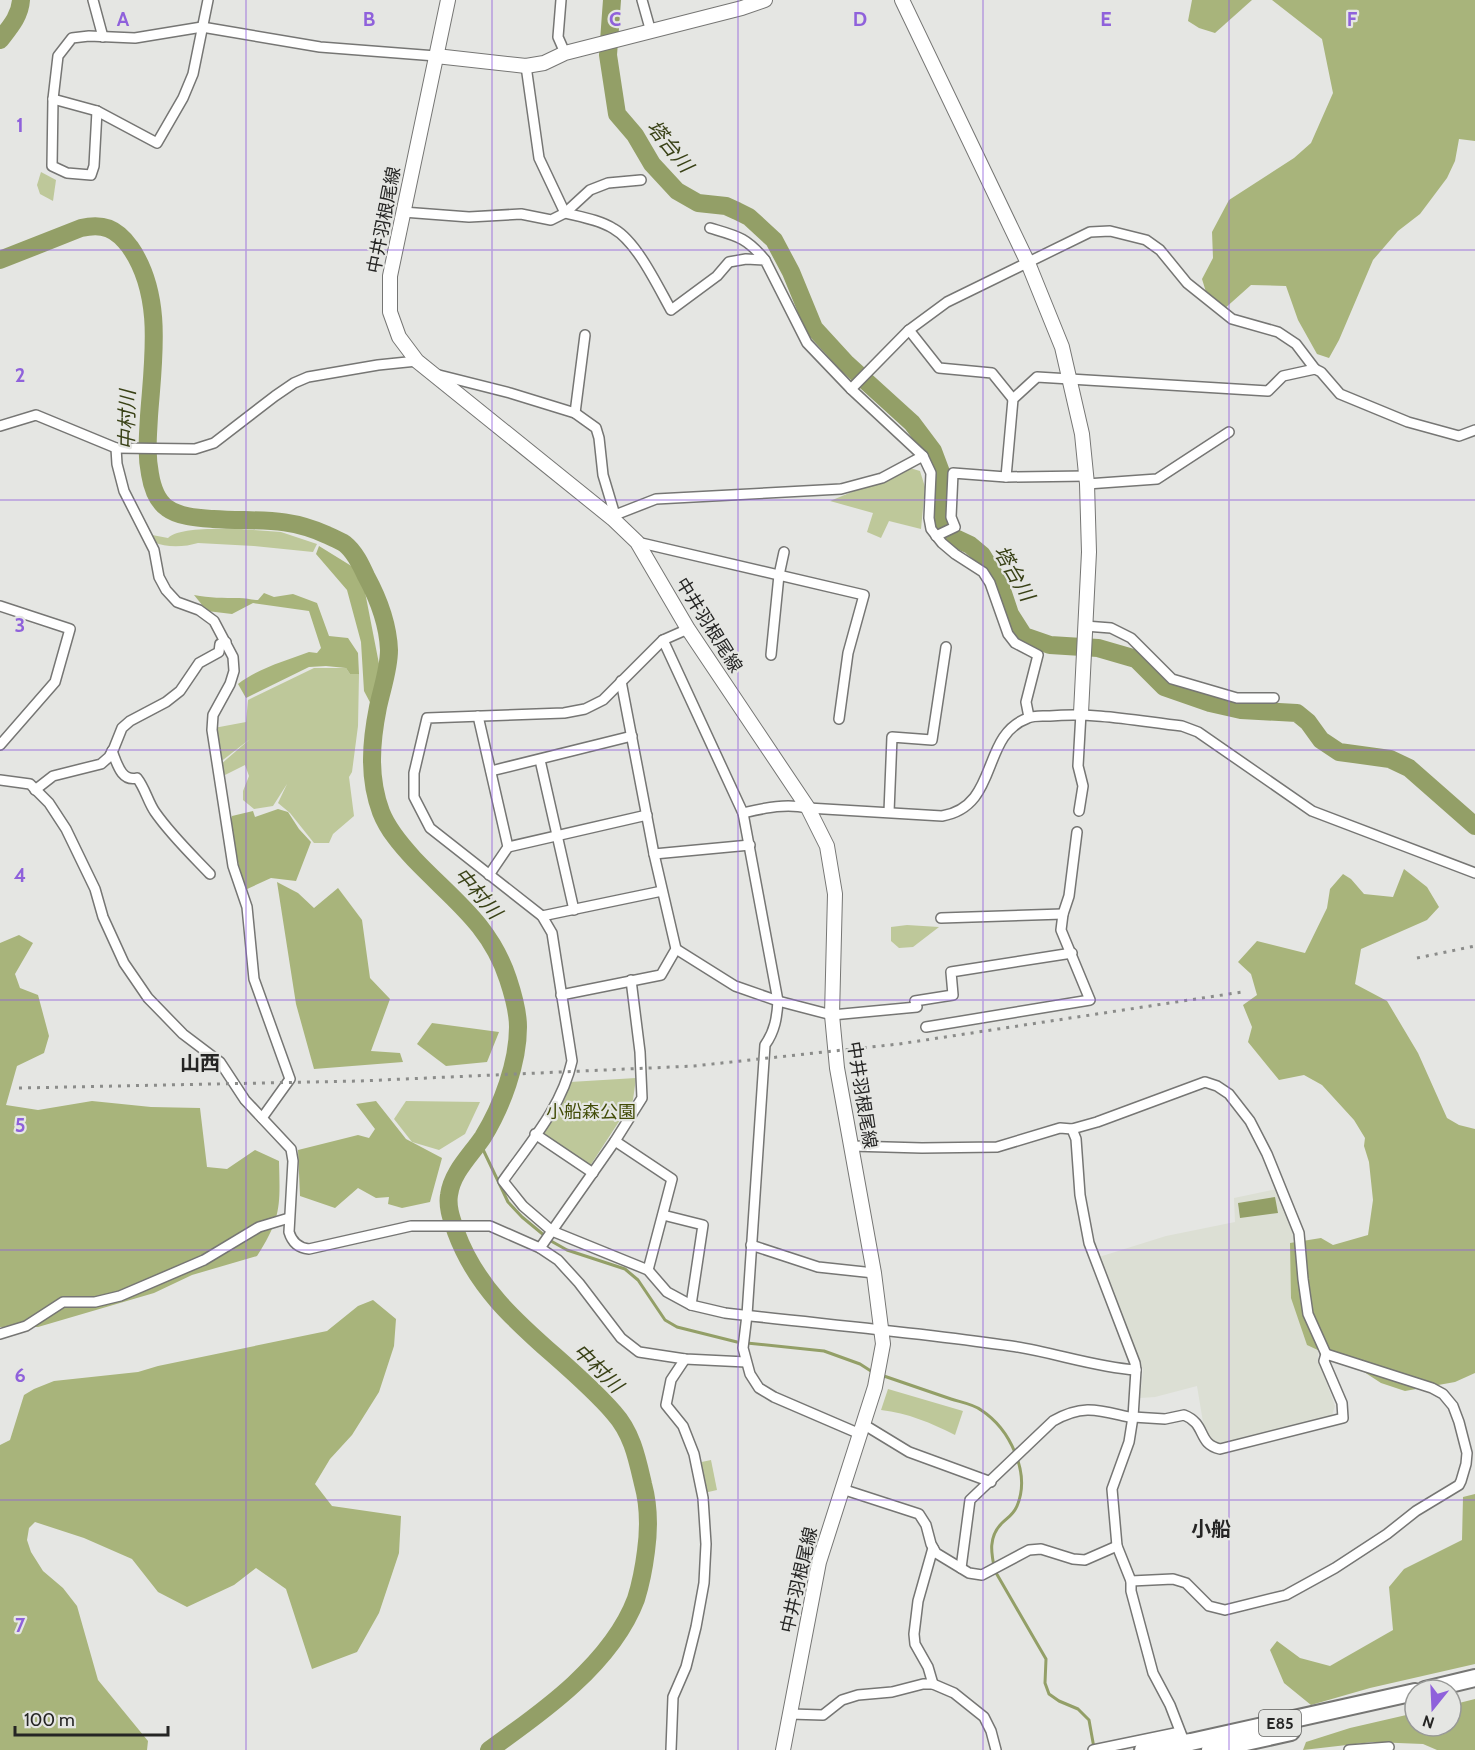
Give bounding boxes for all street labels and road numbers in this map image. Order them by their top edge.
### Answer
street label: 中井羽根尾線 [363,165,405,275]
street label: 中井羽根尾線 [671,573,747,677]
street label: 中井羽根尾線 [843,1040,881,1150]
street label: 中井羽根尾線 [776,1525,822,1635]
road number: E85 [1259,1710,1301,1736]

